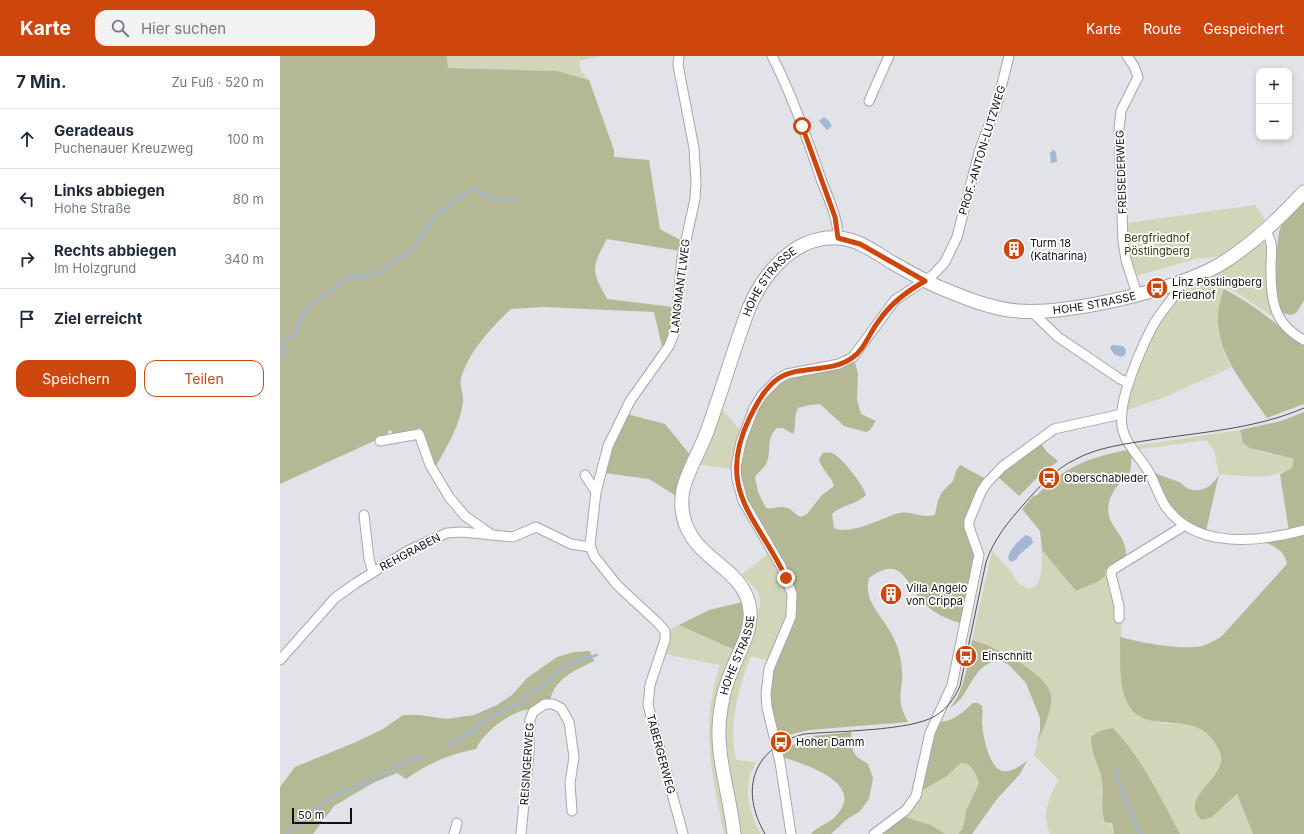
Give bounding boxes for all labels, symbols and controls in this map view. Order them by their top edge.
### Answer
search box [95,10,375,46]
text: Karte [20,17,71,40]
icon: search [109,17,131,39]
text: Hier suchen [141,19,226,38]
text: Karte [1086,20,1121,37]
text: Route [1143,20,1181,37]
text: Gespeichert [1203,20,1284,37]
map controls [1256,68,1292,140]
button: + [1256,68,1292,104]
text: 7 Min. [16,72,67,92]
text: Zu Fuß · 520 m [171,74,264,90]
street label: PROF.-ANTON-LUTZWEG [956,83,1008,217]
button: − [1256,104,1292,140]
route start [793,117,811,135]
text: Geradeaus [54,121,134,140]
icon: ahead [16,128,38,150]
street label: FREISEDERWEG [1113,130,1129,214]
text: 100 m [227,131,264,147]
text: Puchenauer Kreuzweg [54,140,193,156]
text: Links abbiegen [54,181,165,200]
icon: left [16,188,38,210]
text: 80 m [233,191,264,207]
text: Hohe Straße [54,200,131,216]
park label: Bergfriedhof Pöstlingberg [1124,231,1190,258]
building icon: Turm 18 (Katharina) [1001,236,1027,262]
place label: Turm 18 (Katharina) [1030,236,1088,263]
street label: LANGMANTLWEG [667,238,693,334]
text: Rechts abbiegen [54,241,176,260]
street label: HOHE STRASSE [739,244,799,318]
icon: right [16,248,38,270]
text: 340 m [224,251,264,267]
text: Im Holzgrund [54,260,136,276]
bus stop icon: Linz Pöstlingberg Friedhof [1144,275,1170,301]
place label: Linz Pöstlingberg Friedhof [1172,275,1262,302]
street label: HOHE STRASSE [1052,288,1137,317]
icon: arrive [16,308,38,330]
text: Ziel erreicht [54,309,142,328]
button: Speichern [16,360,136,397]
button: Teilen [144,360,264,397]
bus stop icon: Oberschableder [1036,465,1062,491]
place label: Oberschableder [1064,471,1148,485]
street label: REHGRABEN [377,530,443,574]
route end [777,569,795,587]
building icon: Villa Angelo von Crippa [878,581,904,607]
place label: Villa Angelo von Crippa [906,581,968,608]
street label: HOHE STRASSE [717,615,757,696]
bus stop icon: Einschnitt [953,643,979,669]
place label: Einschnitt [982,649,1033,663]
street label: TABERGERWEG [644,712,678,796]
street label: REISINGERWEG [517,722,537,806]
bus stop icon: Hoher Damm [768,729,794,755]
place label: Hoher Damm [796,735,864,749]
scale bar [292,806,352,825]
text: 50 m [298,808,324,822]

